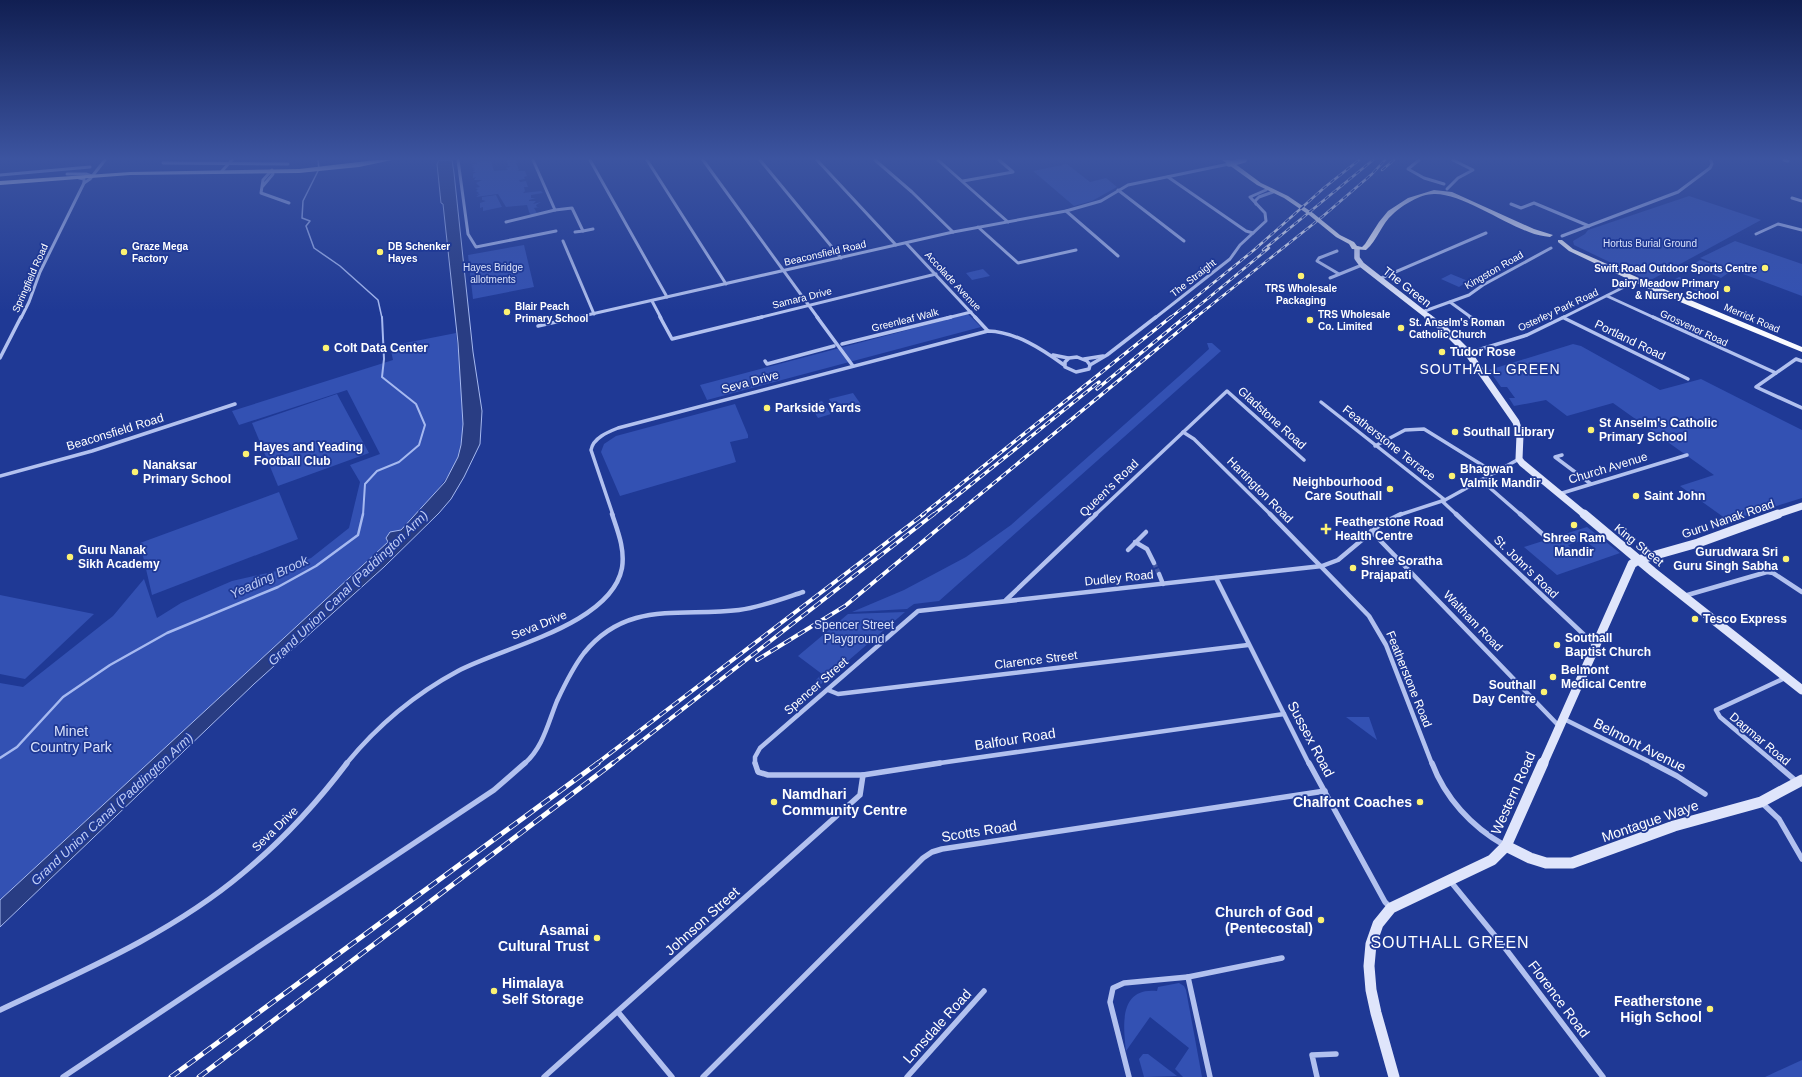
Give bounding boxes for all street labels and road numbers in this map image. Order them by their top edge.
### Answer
street label: Beaconsfield Road [783,238,867,268]
street label: Springfield Road [10,242,50,314]
street label: Accolade Avenue [923,249,984,313]
street label: Kingston Road [1463,249,1525,291]
street label: The Straight [1168,257,1218,299]
street label: The Green [1380,264,1434,310]
street label: Samara Drive [771,285,833,311]
street label: Osterley Park Road [1516,287,1600,333]
street label: Merrick Road [1722,301,1782,335]
street label: Greenleaf Walk [870,306,941,334]
street label: Grosvenor Road [1658,308,1730,348]
street label: Portland Road [1592,317,1668,363]
street label: Seva Drive [720,368,780,396]
street label: Gladstone Road [1235,384,1309,452]
street label: Featherstone Terrace [1340,402,1438,484]
street label: Beaconsfield Road [65,411,165,453]
street label: Church Avenue [1567,449,1649,487]
street label: Hartington Road [1224,454,1296,526]
street label: Queen's Road [1077,456,1141,520]
street label: Guru Nanak Road [1680,497,1776,541]
street label: King Street [1612,521,1667,570]
street label: St. John's Road [1491,533,1561,601]
street label: Dudley Road [1084,567,1154,589]
street label: Waltham Road [1441,588,1505,654]
street label: Seva Drive [509,607,569,642]
street label: Featherstone Road [1383,629,1435,729]
street label: Clarence Street [994,648,1079,672]
street label: Spencer Street [781,654,851,718]
street label: Sussex Road [1284,698,1338,780]
street label: Dagmar Road [1727,710,1793,768]
street label: Belmont Avenue [1591,715,1689,775]
street label: Balfour Road [973,725,1057,753]
street label: Western Road [1488,749,1538,837]
street label: Montague Waye [1599,797,1701,845]
street label: Seva Drive [249,803,301,854]
street label: Scotts Road [940,817,1018,845]
street label: Johnson Street [662,883,742,958]
street label: Florence Road [1525,958,1593,1040]
street label: Lonsdale Road [900,986,974,1066]

